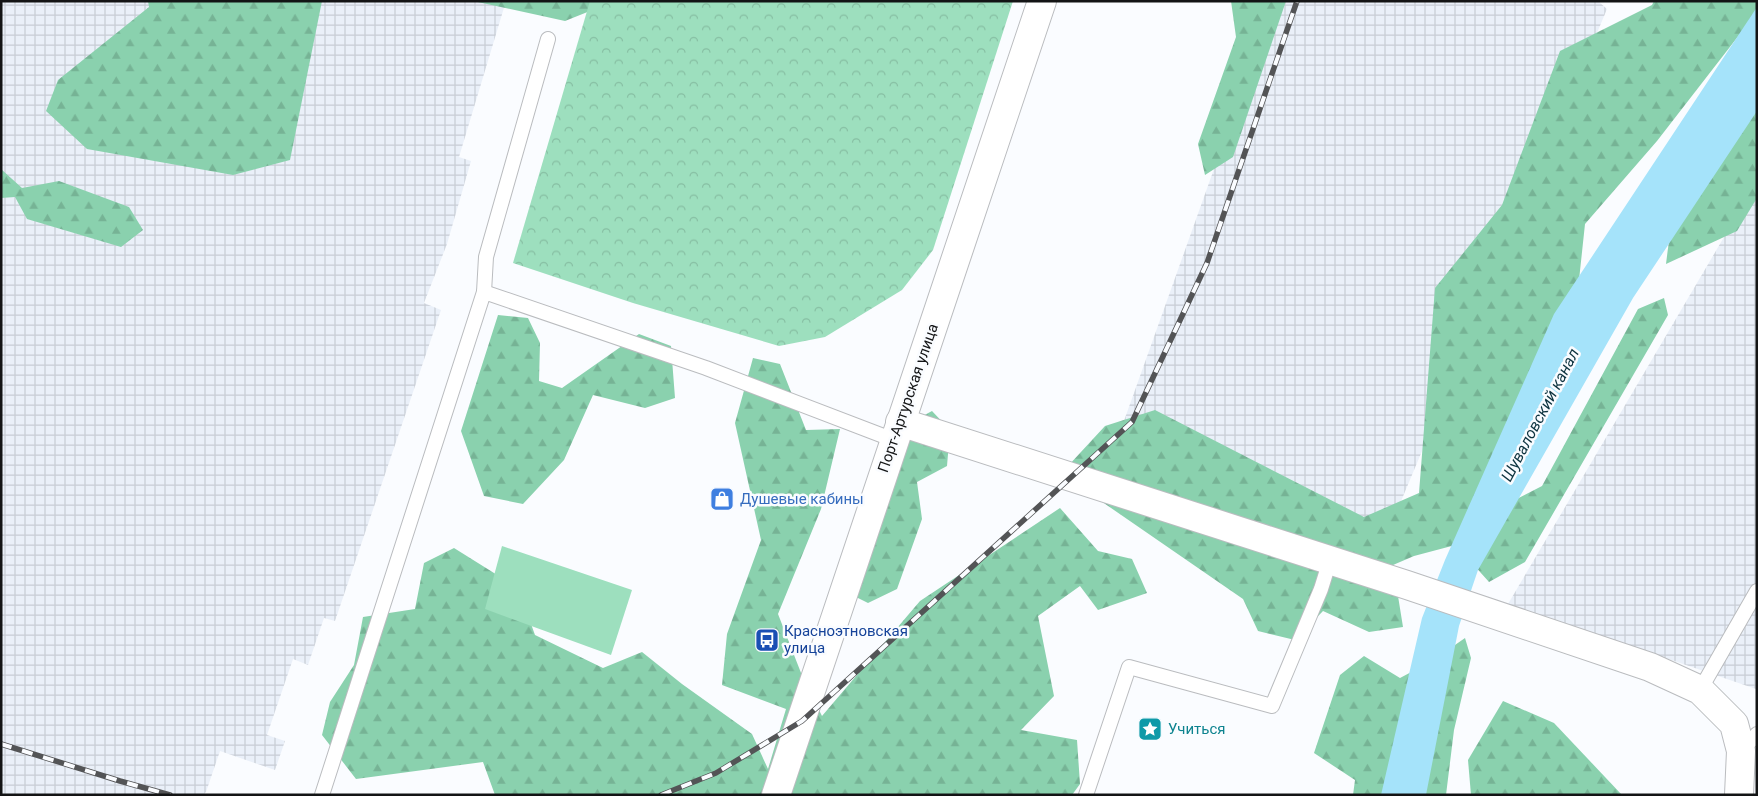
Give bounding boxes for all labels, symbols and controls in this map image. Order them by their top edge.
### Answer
street label: Порт-Артурская улица [874,321,942,475]
water label: Шуваловский канал [1497,345,1583,485]
shop icon: Душевые кабины [709,486,735,512]
place label: Душевые кабины [740,490,864,508]
place label: Красноэтновская улица [784,622,908,657]
bus stop icon: Красноэтновская улица [754,627,780,653]
place icon: Учиться [1137,716,1163,742]
place label: Учиться [1168,720,1226,738]

